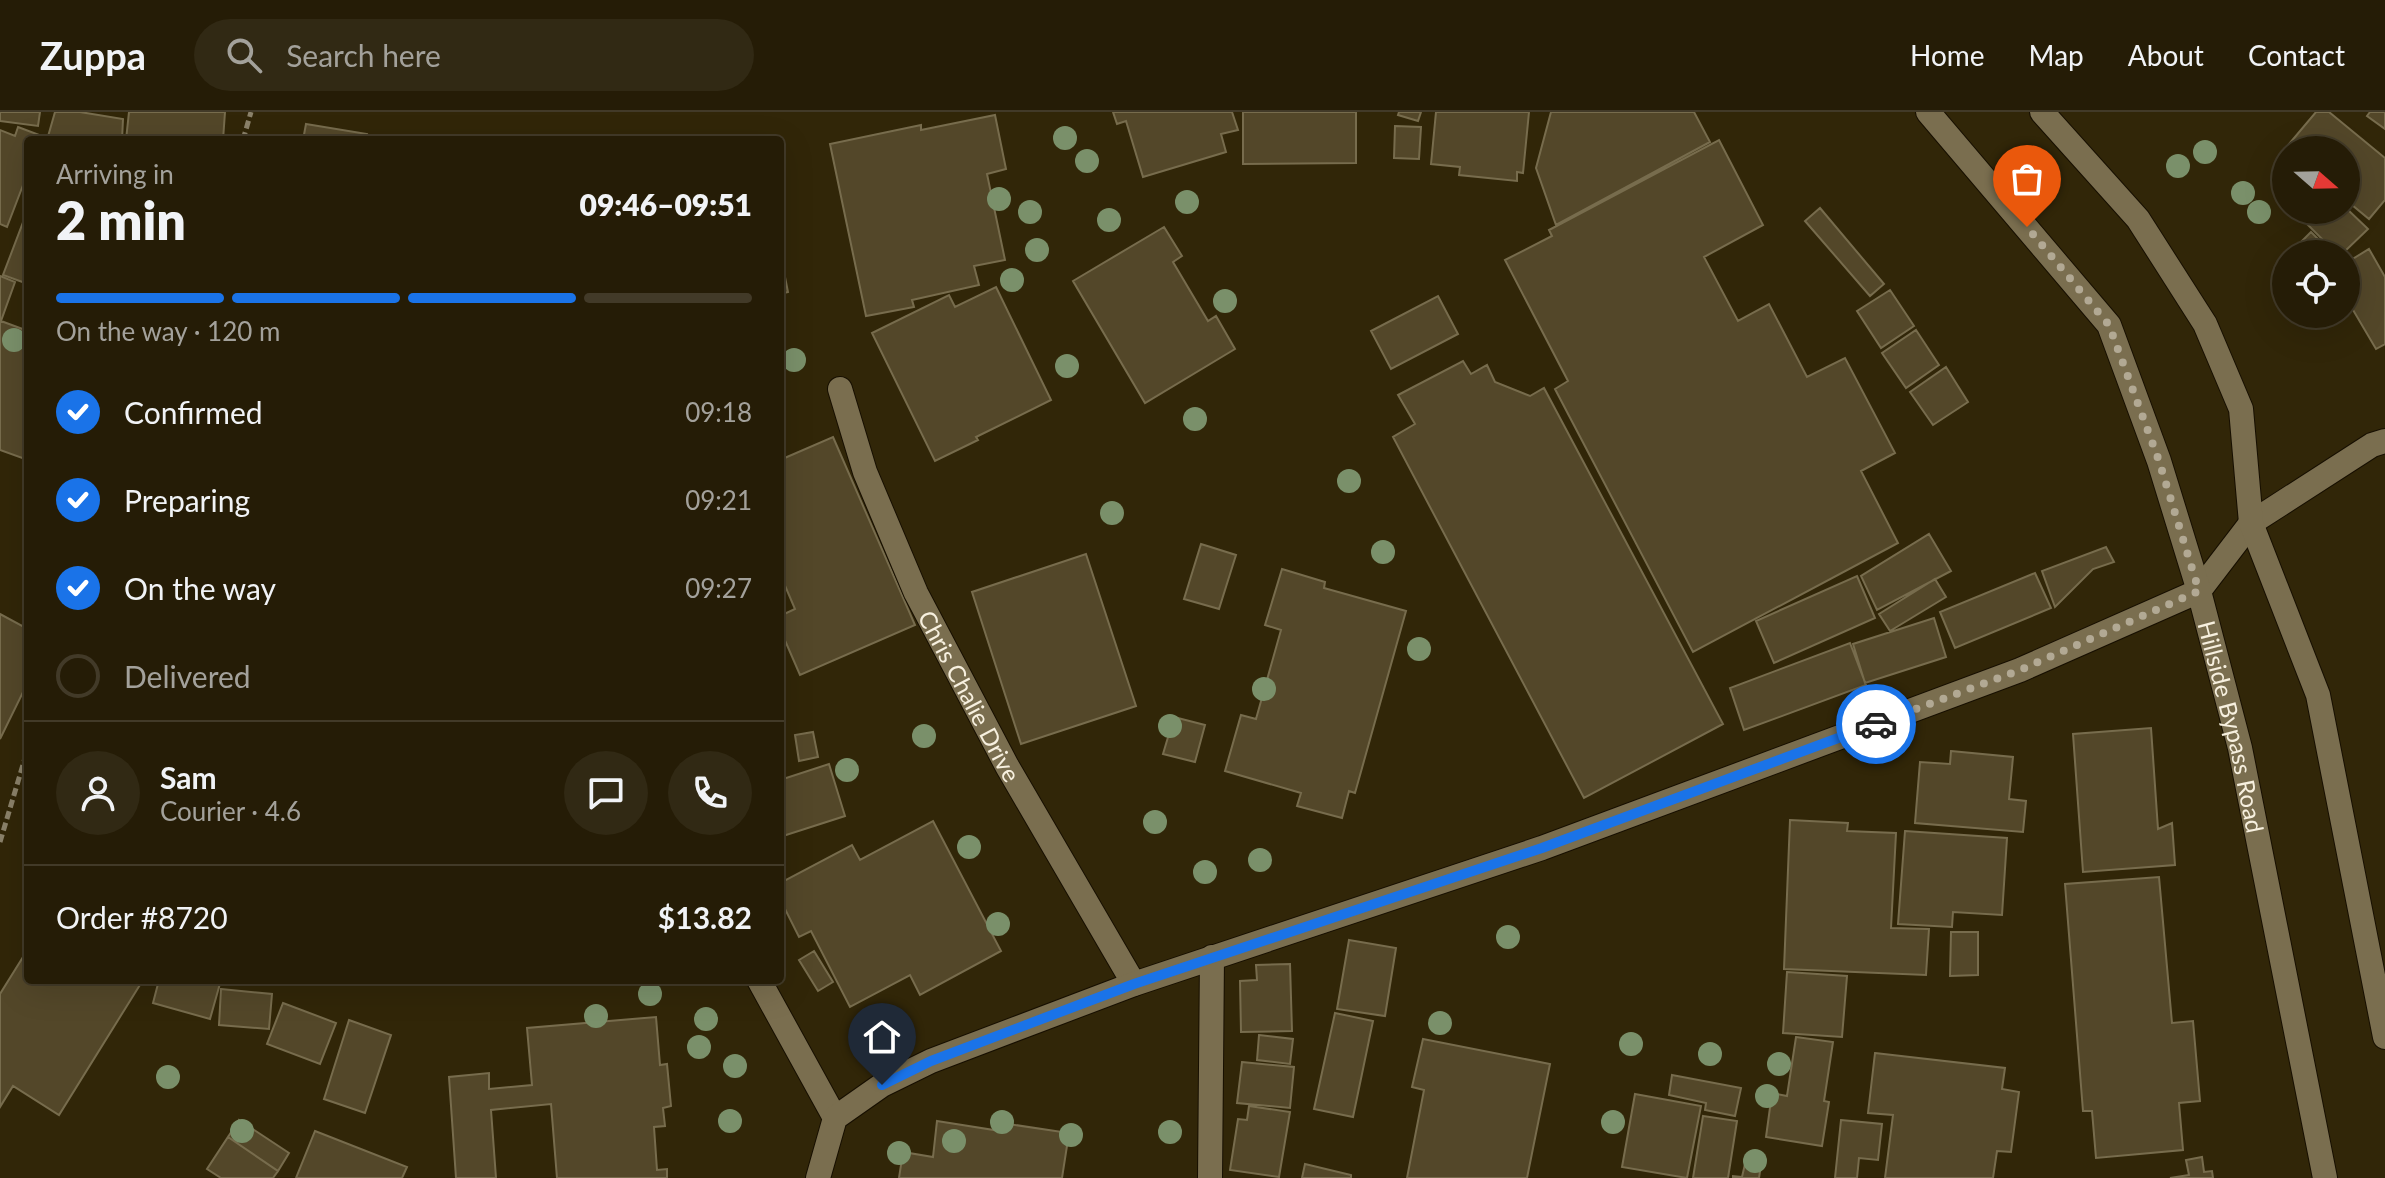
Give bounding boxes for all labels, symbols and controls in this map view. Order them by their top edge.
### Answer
search box [194,19,754,91]
text: Zuppa [40,32,146,78]
icon: search [222,33,266,77]
text: Search here [286,37,441,73]
text: Home [1910,38,1985,72]
text: Map [2029,38,2084,72]
text: About [2128,38,2204,72]
text: Contact [2248,38,2345,72]
north arrow [2272,136,2360,224]
map controls [2272,136,2360,328]
pin [1993,145,2061,227]
icon: bag [2005,157,2049,201]
text: Arriving in [56,158,174,190]
text: 09:46–09:51 [579,186,752,222]
text: 2 min [56,189,186,251]
button: locate [2272,240,2360,328]
text: On the way · 120 m [56,315,280,347]
icon: check [56,390,100,434]
text: Confirmed [124,394,263,430]
text: 09:18 [685,396,752,428]
icon: check [56,478,100,522]
text: Preparing [124,482,250,518]
text: 09:21 [685,484,752,516]
icon: check [56,566,100,610]
text: On the way [124,570,276,606]
text: 09:27 [685,572,752,604]
street label: Chris Chalie Drive [913,605,1027,786]
street label: Hillside Bypass Road [2193,617,2271,835]
text: Delivered [124,658,251,694]
courier [1836,684,1916,764]
icon: car [1854,702,1898,746]
button: person [56,751,140,835]
button: chat [564,751,648,835]
button: phone [668,751,752,835]
text: Sam [160,759,217,795]
text: Courier · 4.6 [160,795,301,827]
text: Order #8720 [56,899,228,935]
text: $13.82 [658,899,752,935]
pin [848,1003,916,1085]
icon: home [860,1015,904,1059]

